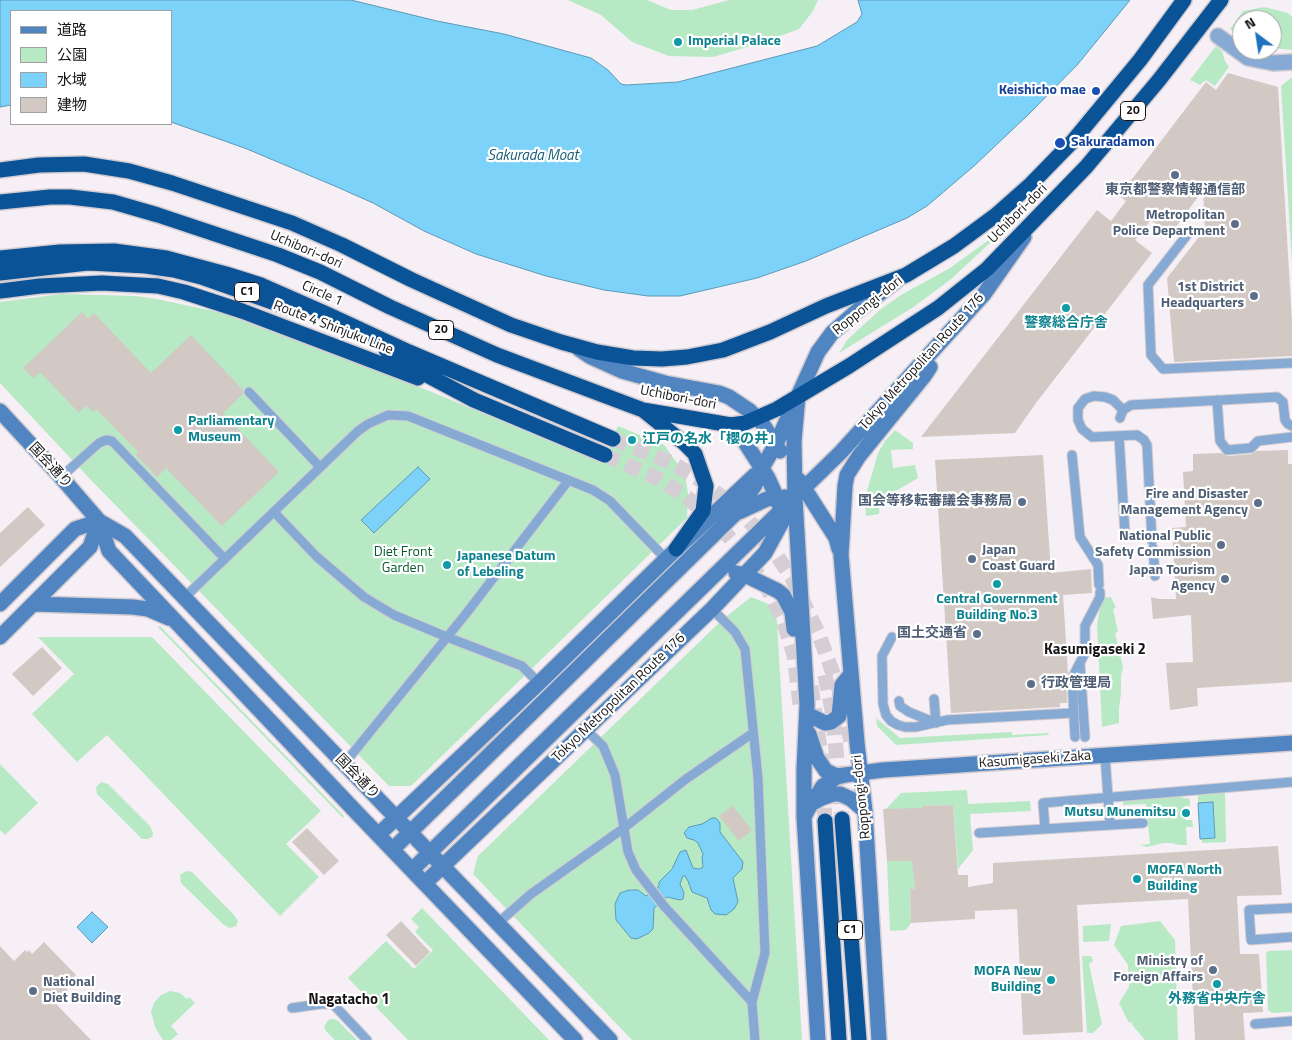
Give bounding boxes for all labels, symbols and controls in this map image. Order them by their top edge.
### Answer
legend [10,10,172,125]
north arrow [1232,10,1282,60]
text: N [1240,11,1259,34]
text: 道路 [57,18,87,41]
place label: Imperial Palace [688,34,781,50]
marker: Imperial Palace [672,36,684,48]
text: 公園 [57,43,87,66]
text: 水域 [57,68,87,91]
place label: Keishicho mae [999,83,1086,99]
marker: Keishicho mae [1090,85,1102,97]
text: 建物 [57,93,87,116]
road number: 20 [1120,102,1146,120]
place label: Sakuradamon [1071,135,1155,151]
marker: Sakuradamon [1053,136,1067,150]
water label: Sakurada Moat [488,147,578,165]
marker: 東京都警察情報通信部 [1169,169,1181,181]
street label: Uchibori-dori [985,181,1051,247]
place label: 東京都警察情報通信部 [1105,183,1245,199]
place label: Metropolitan Police Department [1113,208,1225,240]
marker: Metropolitan Police Department [1229,218,1241,230]
street label: Uchibori-dori [267,227,345,273]
street label: Roppongi-dori [830,273,906,339]
street label: Circle 1 [299,278,345,310]
place label: 1st District Headquarters [1161,280,1244,312]
road number: C1 [234,282,260,302]
street label: Tokyo Metropolitan Route 176 [856,290,988,434]
marker: 1st District Headquarters [1248,290,1260,302]
street label: Route 4 Shinjuku Line [271,297,395,359]
marker: 警察総合庁舎 [1060,302,1072,314]
place label: 警察総合庁舎 [1024,316,1108,332]
road number: 20 [428,320,454,340]
street label: Uchibori-dori [639,382,717,414]
place label: Parliamentary Museum [188,414,274,447]
marker: Parliamentary Museum [172,424,184,436]
place label: 江戸の名水「櫻の井」 [642,432,782,448]
marker: 江戸の名水「櫻の井」 [626,434,638,446]
street label: 国会通り [25,440,75,492]
place label: Fire and Disaster Management Agency [1121,487,1248,520]
place label: 国会等移転審議会事務局 [858,494,1012,510]
marker: 国会等移転審議会事務局 [1016,496,1028,508]
marker: Fire and Disaster Management Agency [1252,497,1264,509]
place label: National Public Safety Commission [1095,529,1211,562]
marker: National Public Safety Commission [1215,539,1227,551]
place label: Japan Coast Guard [982,543,1055,576]
park label: Diet Front Garden [374,545,432,578]
place label: Japanese Datum of Lebeling [457,549,556,582]
marker: Japan Coast Guard [966,553,978,565]
marker: Japanese Datum of Lebeling [441,559,453,571]
place label: Japan Tourism Agency [1129,563,1215,596]
marker: Japan Tourism Agency [1219,573,1231,585]
marker: Central Government Building No.3 [991,578,1003,590]
place label: Central Government Building No.3 [936,592,1058,624]
place label: 国土交通省 [897,626,967,642]
marker: 国土交通省 [971,628,983,640]
street label: Tokyo Metropolitan Route 176 [549,630,689,766]
district label: Kasumigaseki 2 [1044,641,1146,659]
place label: 行政管理局 [1041,676,1111,692]
marker: 行政管理局 [1025,678,1037,690]
street label: Kasumigaseki Zaka [978,748,1092,772]
street label: 国会通り [332,751,382,803]
street label: Roppongi-dori [849,754,875,840]
place label: Mutsu Munemitsu [1064,805,1176,821]
marker: Mutsu Munemitsu [1180,807,1192,819]
place label: MOFA North Building [1147,863,1222,896]
marker: MOFA North Building [1131,873,1143,885]
road number: C1 [838,920,862,940]
place label: Ministry of Foreign Affairs [1113,954,1203,986]
place label: MOFA New Building [974,964,1041,996]
marker: Ministry of Foreign Affairs [1207,964,1219,976]
marker: MOFA New Building [1045,974,1057,986]
place label: National Diet Building [43,975,121,1008]
marker: 外務省中央庁舎 [1211,978,1223,990]
marker: National Diet Building [27,985,39,997]
district label: Nagatacho 1 [308,991,390,1009]
place label: 外務省中央庁舎 [1168,992,1266,1008]

